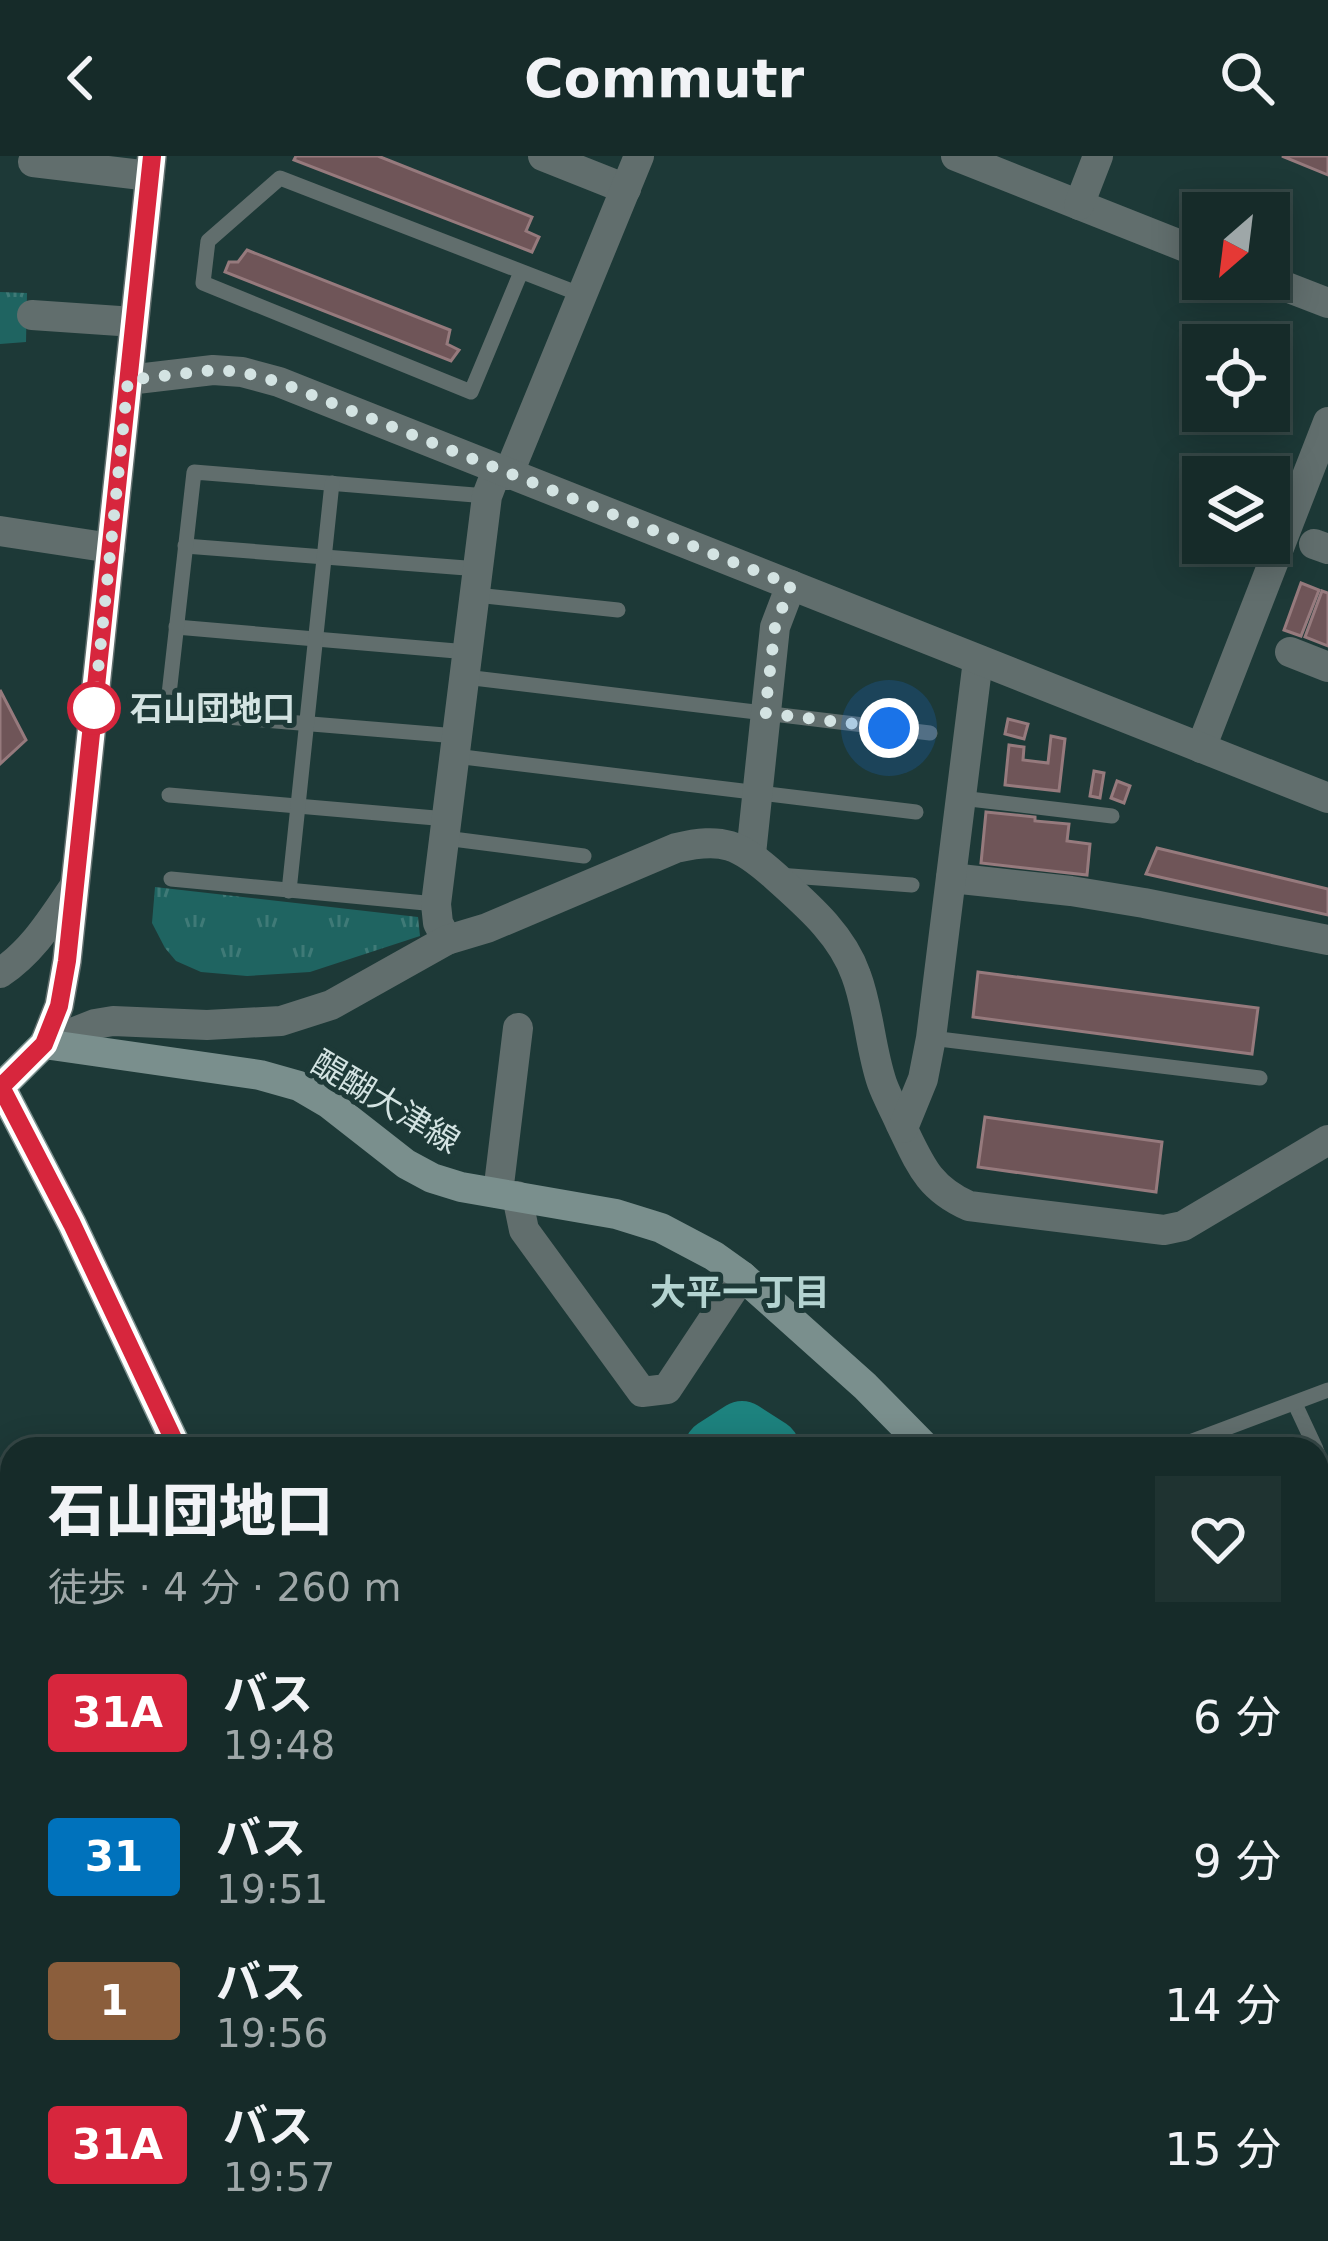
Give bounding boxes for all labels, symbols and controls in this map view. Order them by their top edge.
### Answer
icon: back [48,45,114,111]
icon: search [1214,45,1280,111]
text: Commutr [524,47,804,110]
north arrow [1182,192,1290,300]
map controls [1182,192,1290,564]
button: locate [1182,324,1290,432]
button: layers [1182,456,1290,564]
marker: 石山団地口 [69,683,119,733]
place label: 石山団地口 [130,689,295,728]
your location [859,698,919,758]
street label: 醍醐大津線 [305,1043,467,1161]
district label: 大平一丁目 [650,1272,830,1313]
button: heart [1155,1476,1281,1602]
text: 石山団地口 [48,1478,333,1544]
text: 徒歩 · 4 分 · 260 m [48,1565,401,1610]
text: バス [223,1668,313,1721]
text: 31A [72,1688,163,1737]
text: 6 分 [1193,1691,1281,1744]
text: 19:48 [223,1723,335,1768]
text: バス [216,1812,306,1865]
text: 31 [85,1832,143,1881]
text: 9 分 [1193,1835,1281,1888]
text: 19:51 [216,1867,328,1912]
text: バス [216,1956,306,2009]
text: 1 [99,1976,129,2025]
text: 14 分 [1164,1979,1281,2032]
text: 19:56 [216,2011,328,2056]
text: バス [223,2100,313,2153]
text: 31A [72,2120,163,2169]
text: 15 分 [1164,2123,1281,2176]
text: 19:57 [223,2155,335,2200]

